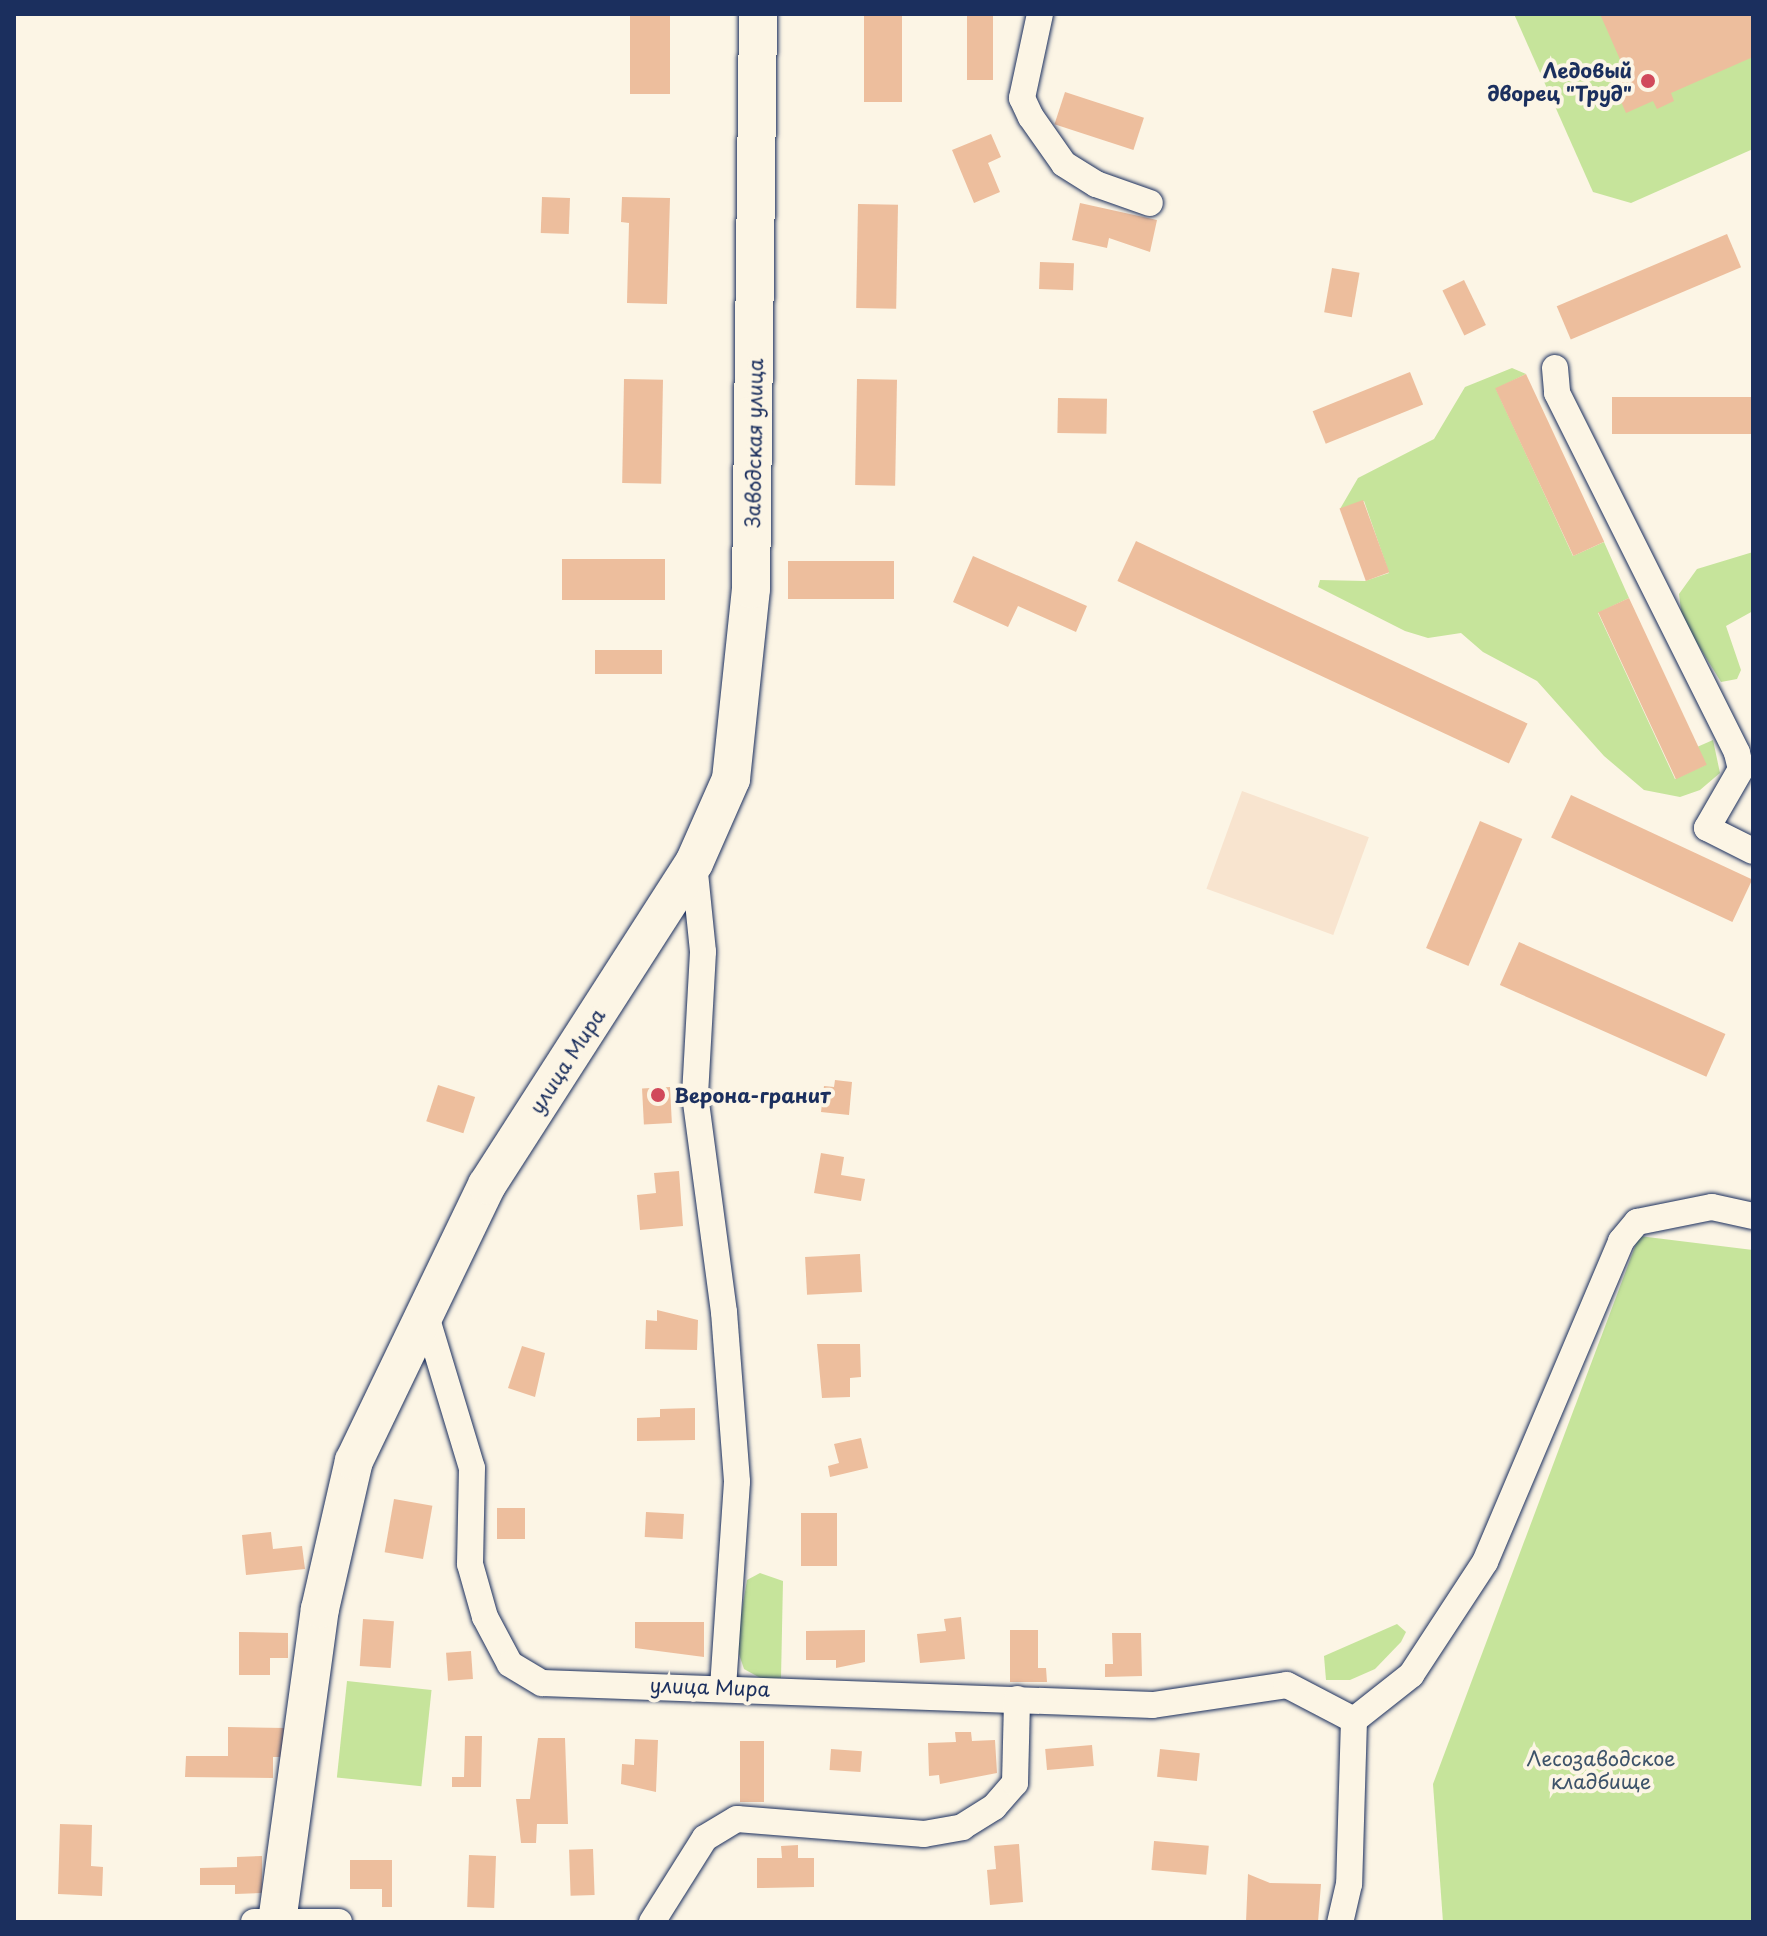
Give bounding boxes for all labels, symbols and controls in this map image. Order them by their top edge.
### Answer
place label: Ледовый дворец "Труд" [1486,58,1632,105]
marker: Ледовый дворец "Труд" [1639,72,1657,90]
street label: Заводская улица [741,358,767,528]
street label: улица Мира [524,1003,610,1119]
place label: Верона-гранит [674,1083,830,1107]
marker: Верона-гранит [649,1086,667,1104]
street label: улица Мира [649,1673,771,1701]
park label: Лесозаводское кладбище [1527,1746,1675,1793]

